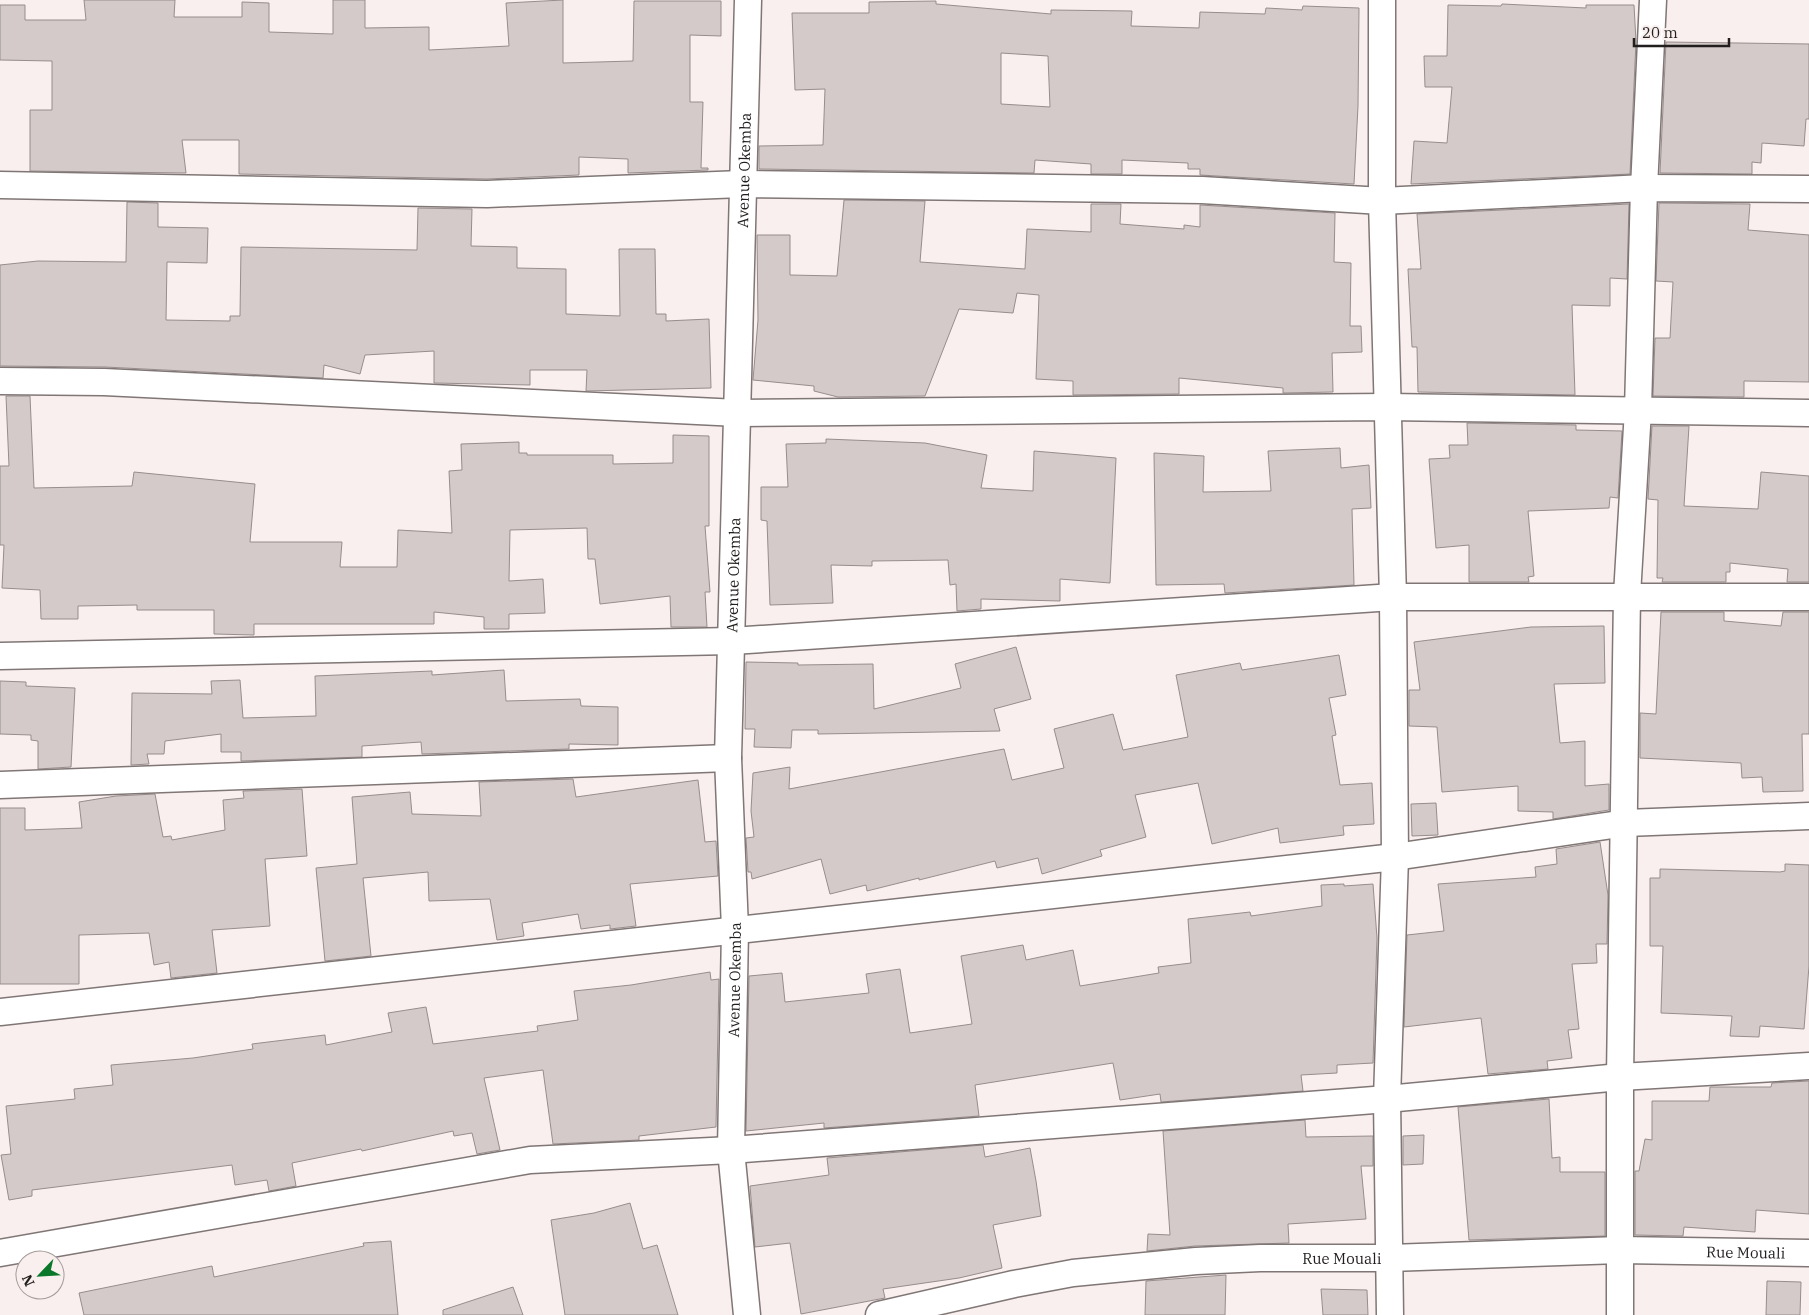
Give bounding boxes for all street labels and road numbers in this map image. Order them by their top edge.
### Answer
street label: Avenue Okemba [732,112,755,228]
street label: Avenue Okemba [722,517,744,633]
street label: Avenue Okemba [724,922,745,1038]
street label: Rue Mouali [1706,1242,1786,1262]
street label: Rue Mouali [1302,1249,1382,1268]

